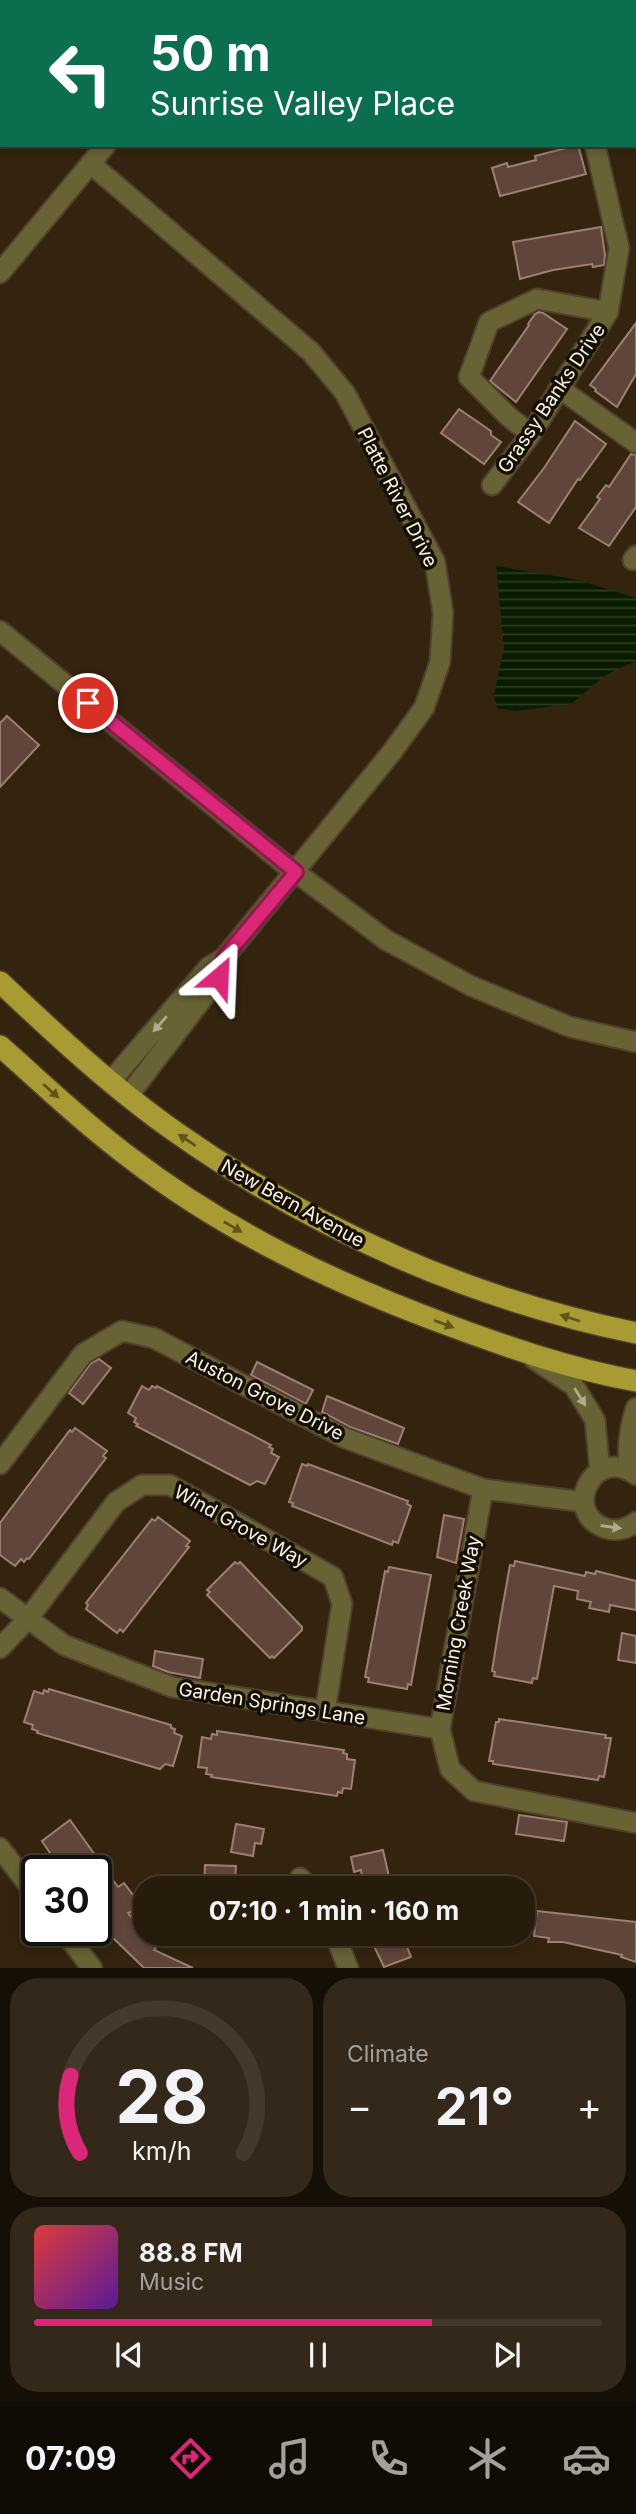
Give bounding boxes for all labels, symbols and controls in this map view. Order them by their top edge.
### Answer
text: 50 m [150,24,271,83]
icon: left [35,28,126,119]
text: Sunrise Valley Place [150,84,455,123]
street label: Grassy Banks Drive [493,319,610,477]
street label: Platte River Drive [352,424,443,571]
pin [58,673,118,733]
icon: arrive [69,684,107,722]
position arrow [182,940,256,1014]
one-way arrow [153,1015,168,1032]
one-way arrow [42,1083,60,1099]
one-way arrow [178,1134,197,1147]
street label: New Bern Avenue [217,1155,368,1252]
one-way arrow [223,1221,243,1233]
one-way arrow [559,1312,580,1323]
one-way arrow [433,1319,454,1330]
street label: Auston Grove Drive [182,1346,348,1445]
one-way arrow [574,1387,587,1406]
street label: Wind Grove Way [170,1480,312,1573]
one-way arrow [601,1522,623,1533]
street label: Morning Creek Way [432,1533,485,1713]
street label: Garden Springs Lane [177,1677,367,1730]
speed limit sign: 30 [21,1855,112,1946]
text: 07:10 · 1 min · 160 m [209,1895,459,1926]
text: Climate [347,2040,429,2068]
text: 28 [115,2053,208,2142]
text: 21° [435,2075,514,2138]
text: − [347,2083,372,2129]
text: + [577,2083,602,2129]
text: km/h [132,2136,191,2166]
text: 88.8 FM [139,2237,243,2268]
text: Music [139,2268,204,2296]
icon: previous [110,2336,148,2374]
icon: pause [299,2336,337,2374]
icon: next [488,2336,526,2374]
icon: directions [166,2434,215,2483]
icon: music [265,2434,314,2483]
icon: phone [364,2434,413,2483]
icon: climate [463,2434,512,2483]
icon: car [562,2434,611,2483]
text: 07:09 [25,2439,116,2478]

